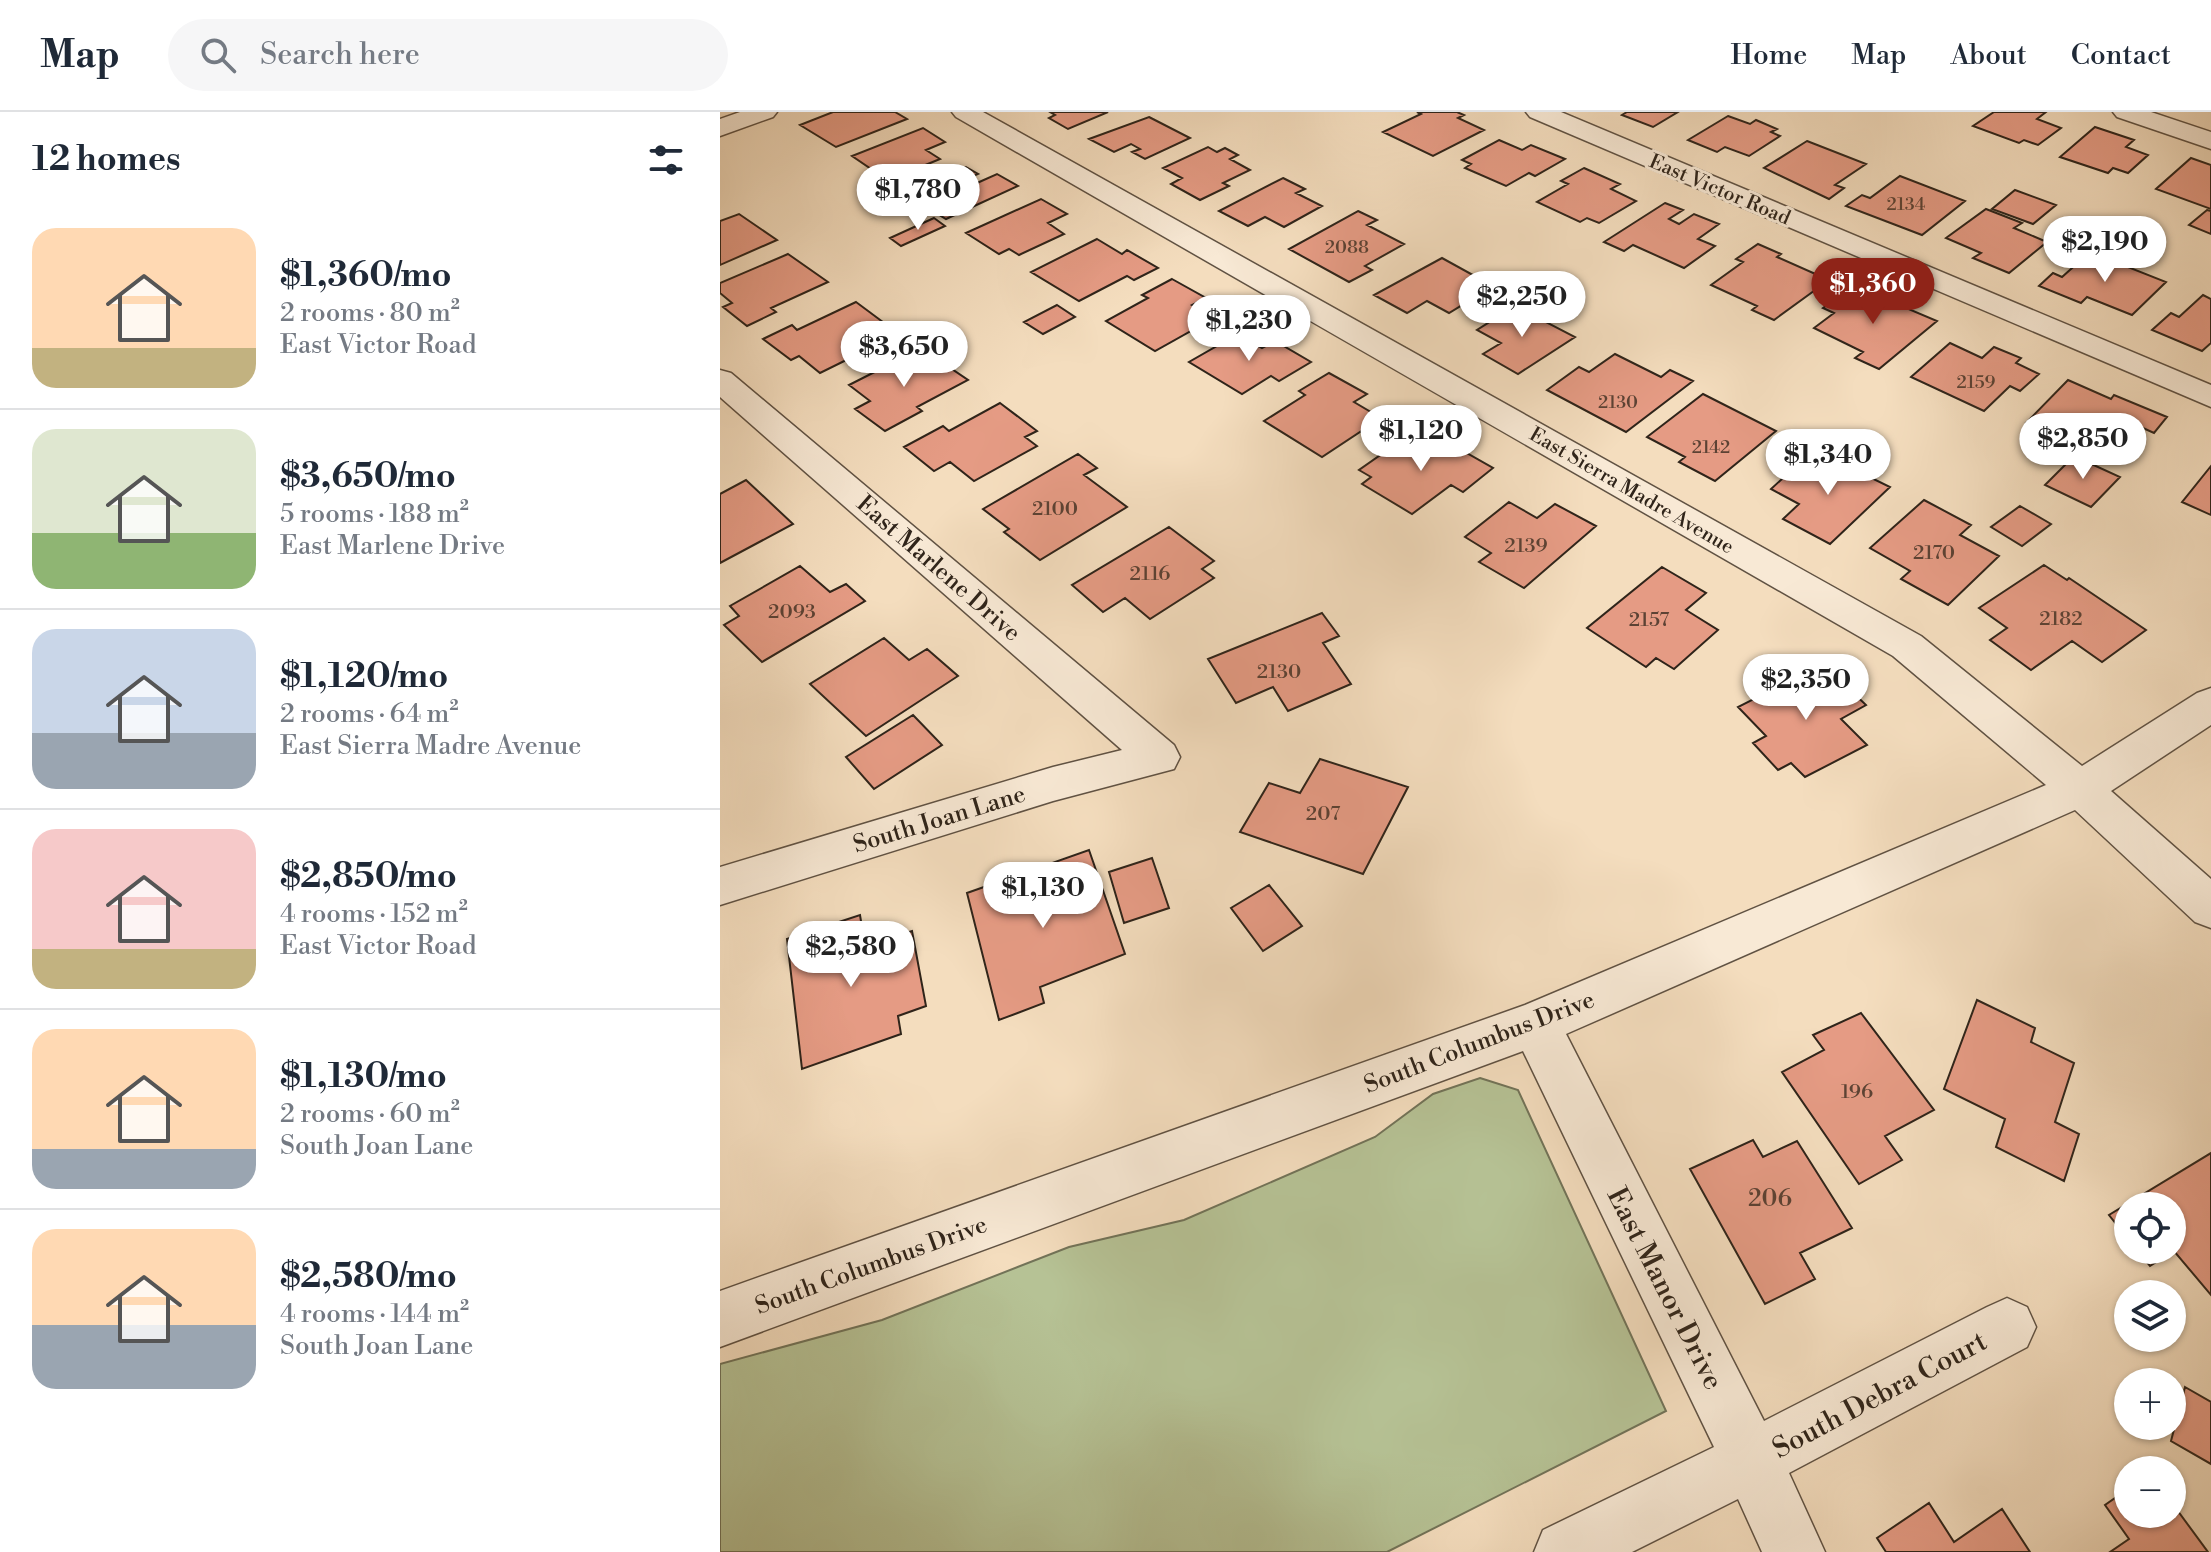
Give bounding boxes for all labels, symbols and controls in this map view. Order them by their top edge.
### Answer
search box [168,19,728,91]
text: Map [40,32,120,79]
icon: search [196,33,240,77]
text: Search here [260,36,420,74]
text: Home [1731,38,1807,73]
text: Map [1851,38,1906,73]
text: About [1950,38,2027,73]
text: Contact [2071,38,2171,73]
icon: filters [644,138,688,182]
text: 12 homes [32,139,181,181]
street label: East Victor Road [1645,149,1794,232]
pin: $1,780 [853,164,983,232]
text: $1,780 [875,174,961,206]
house number: 2134 [1886,193,1926,216]
pin: $2,190 [2040,216,2170,284]
text: $2,190 [2061,226,2149,258]
house number: 2088 [1325,236,1369,259]
text: $1,360/mo [280,255,451,297]
pin: $1,360 [1808,258,1938,326]
icon: home [96,260,192,356]
text: $1,360 [1829,268,1917,300]
pin: $2,250 [1457,271,1587,339]
text: $2,250 [1477,281,1567,313]
pin: $1,230 [1184,295,1314,363]
text: 2 rooms · 80 m² [280,297,460,329]
text: $1,230 [1205,305,1293,337]
pin: $3,650 [839,321,969,389]
text: East Victor Road [280,329,476,361]
text: $3,650 [859,331,949,363]
house number: 2159 [1956,371,1996,394]
house number: 2130 [1598,391,1638,414]
pin: $1,120 [1356,405,1486,473]
pin: $2,850 [2018,413,2148,481]
text: $1,120 [1379,415,1463,447]
street label: East Sierra Madre Avenue [1525,423,1738,560]
text: $2,850 [2037,423,2129,455]
pin: $1,340 [1763,429,1893,497]
house number: 2142 [1692,436,1730,459]
text: $1,340 [1784,439,1872,471]
text: $3,650/mo [280,456,456,498]
icon: home [96,461,192,557]
street label: East Marlene Drive [850,489,1027,648]
house number: 2100 [1032,497,1078,522]
text: 5 rooms · 188 m² [280,498,469,530]
text: East Marlene Drive [280,530,505,562]
house number: 2139 [1504,534,1548,559]
house number: 2170 [1913,541,1955,566]
house number: 2116 [1130,562,1170,587]
house number: 2093 [768,600,816,625]
house number: 2182 [2039,607,2083,632]
house number: 2157 [1629,608,1669,633]
pin: $2,350 [1741,654,1871,722]
text: $1,120/mo [280,656,448,698]
house number: 2130 [1257,660,1301,685]
icon: home [96,661,192,757]
text: $2,350 [1761,664,1851,696]
text: 2 rooms · 64 m² [280,698,459,730]
text: East Sierra Madre Avenue [280,730,581,762]
street label: South Joan Lane [850,780,1029,860]
house number: 207 [1306,802,1340,827]
text: $2,850/mo [280,856,457,898]
icon: home [96,861,192,957]
pin: $1,130 [978,862,1108,930]
text: $1,130 [1001,872,1085,904]
text: 4 rooms · 152 m² [280,898,468,930]
pin: $2,580 [786,921,916,989]
text: East Victor Road [280,930,476,962]
text: $2,580 [805,931,897,963]
street label: South Columbus Drive [1360,985,1599,1101]
text: $1,130/mo [280,1056,447,1098]
icon: home [96,1061,192,1157]
house number: 196 [1841,1080,1873,1105]
text: 2 rooms · 60 m² [280,1098,460,1130]
text: South Joan Lane [280,1130,473,1162]
street label: East Manor Drive [1599,1182,1731,1396]
house number: 206 [1748,1184,1792,1214]
map controls [2114,1192,2186,1528]
button: locate [2114,1192,2186,1264]
street label: South Columbus Drive [751,1210,991,1322]
text: $2,580/mo [280,1256,457,1298]
icon: home [96,1261,192,1357]
button: layers [2114,1280,2186,1352]
text: 4 rooms · 144 m² [280,1298,469,1330]
street label: South Debra Court [1766,1324,1993,1467]
text: South Joan Lane [280,1330,473,1362]
button: + [2114,1368,2186,1440]
button: − [2114,1456,2186,1528]

